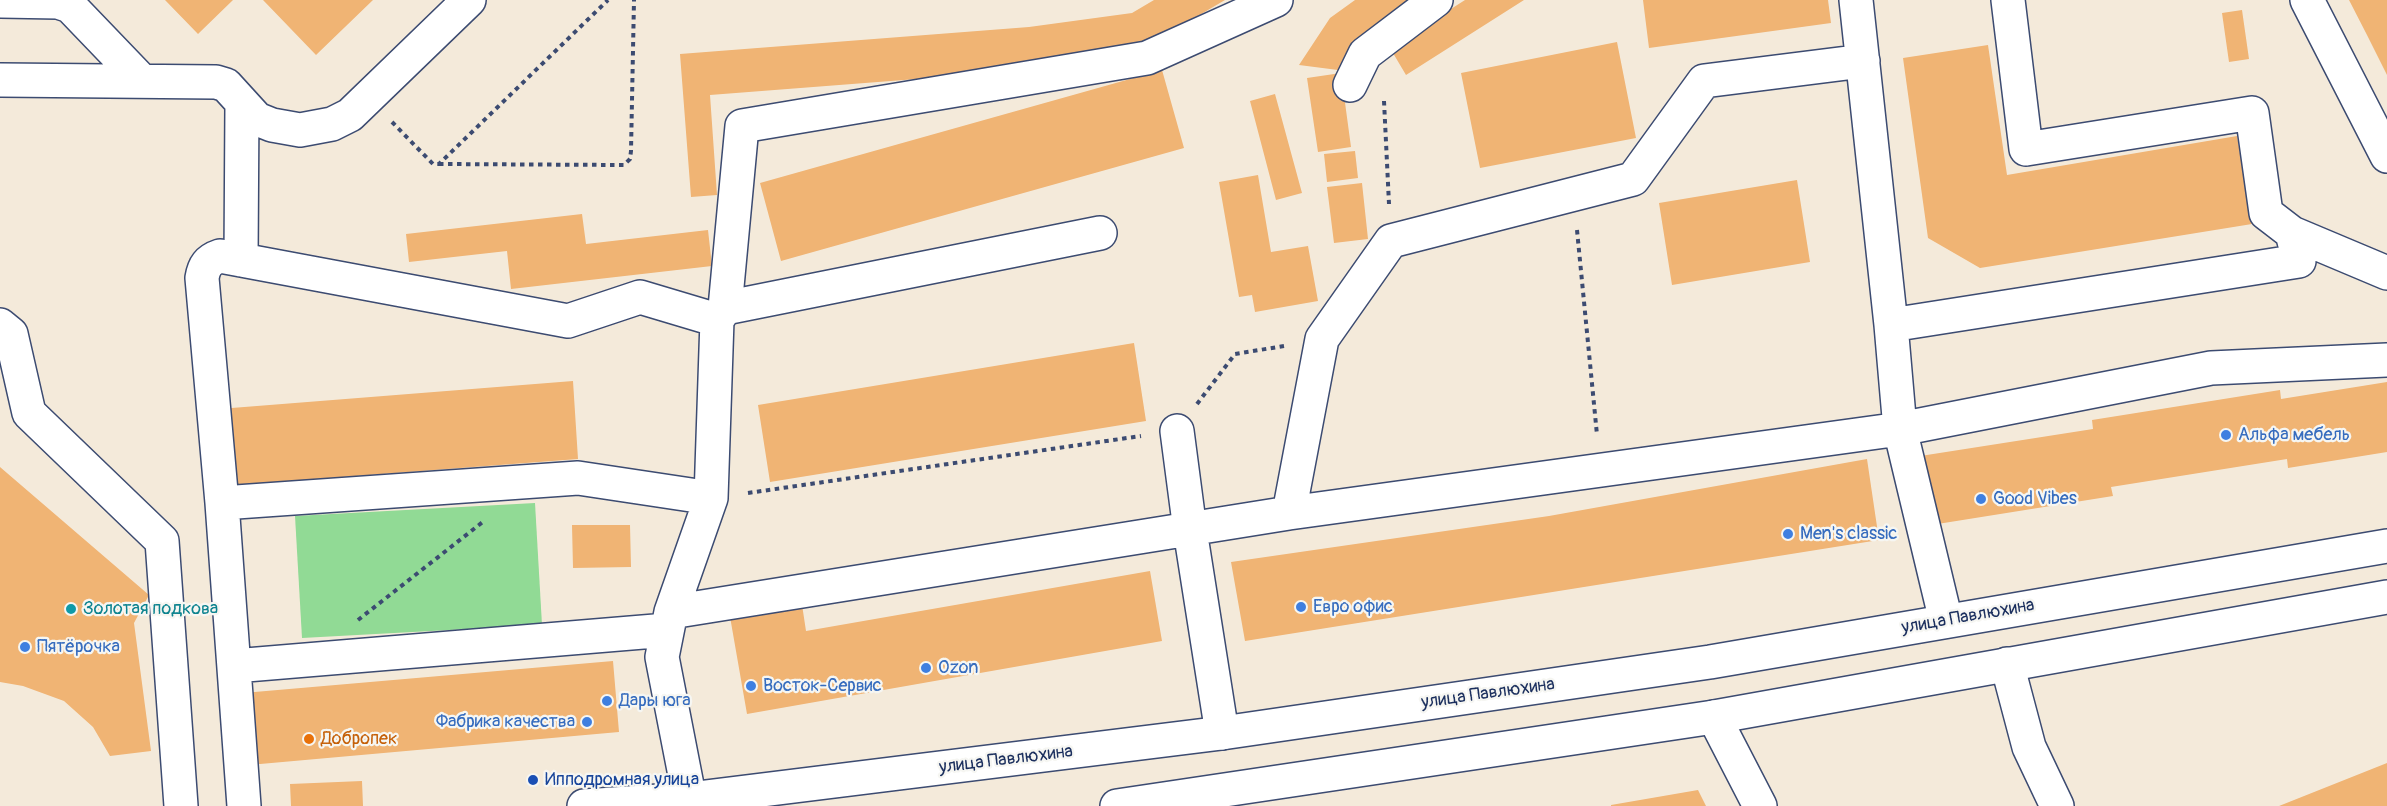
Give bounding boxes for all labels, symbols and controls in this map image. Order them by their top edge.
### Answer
place label: Альфа мебель [2238,424,2350,446]
marker: Альфа мебель [2219,428,2233,442]
place label: Good Vibes [1993,488,2077,510]
marker: Good Vibes [1974,492,1988,506]
place label: Men's classic [1800,523,1897,545]
marker: Men's classic [1781,527,1795,541]
street label: улица Павлюхина [1900,595,2036,639]
place label: Евро офис [1313,596,1393,618]
place label: Золотая подкова [83,598,218,620]
marker: Евро офис [1294,600,1308,614]
marker: Золотая подкова [64,602,78,616]
place label: Пятёрочка [37,636,120,658]
marker: Пятёрочка [18,640,32,654]
place label: Ozon [938,657,978,679]
marker: Ozon [919,661,933,675]
street label: улица Павлюхина [1420,674,1556,714]
place label: Восток-Сервис [763,675,882,697]
marker: Восток-Сервис [744,679,758,693]
place label: Дары юга [619,690,691,712]
marker: Дары юга [600,694,614,708]
place label: Фабрика качества [436,711,575,733]
marker: Фабрика качества [580,715,594,729]
place label: Добропек [321,728,397,750]
marker: Добропек [302,732,316,746]
street label: улица Павлюхина [938,741,1074,779]
place label: Ипподромная улица [545,769,699,791]
marker: Ипподромная улица [526,773,540,787]

